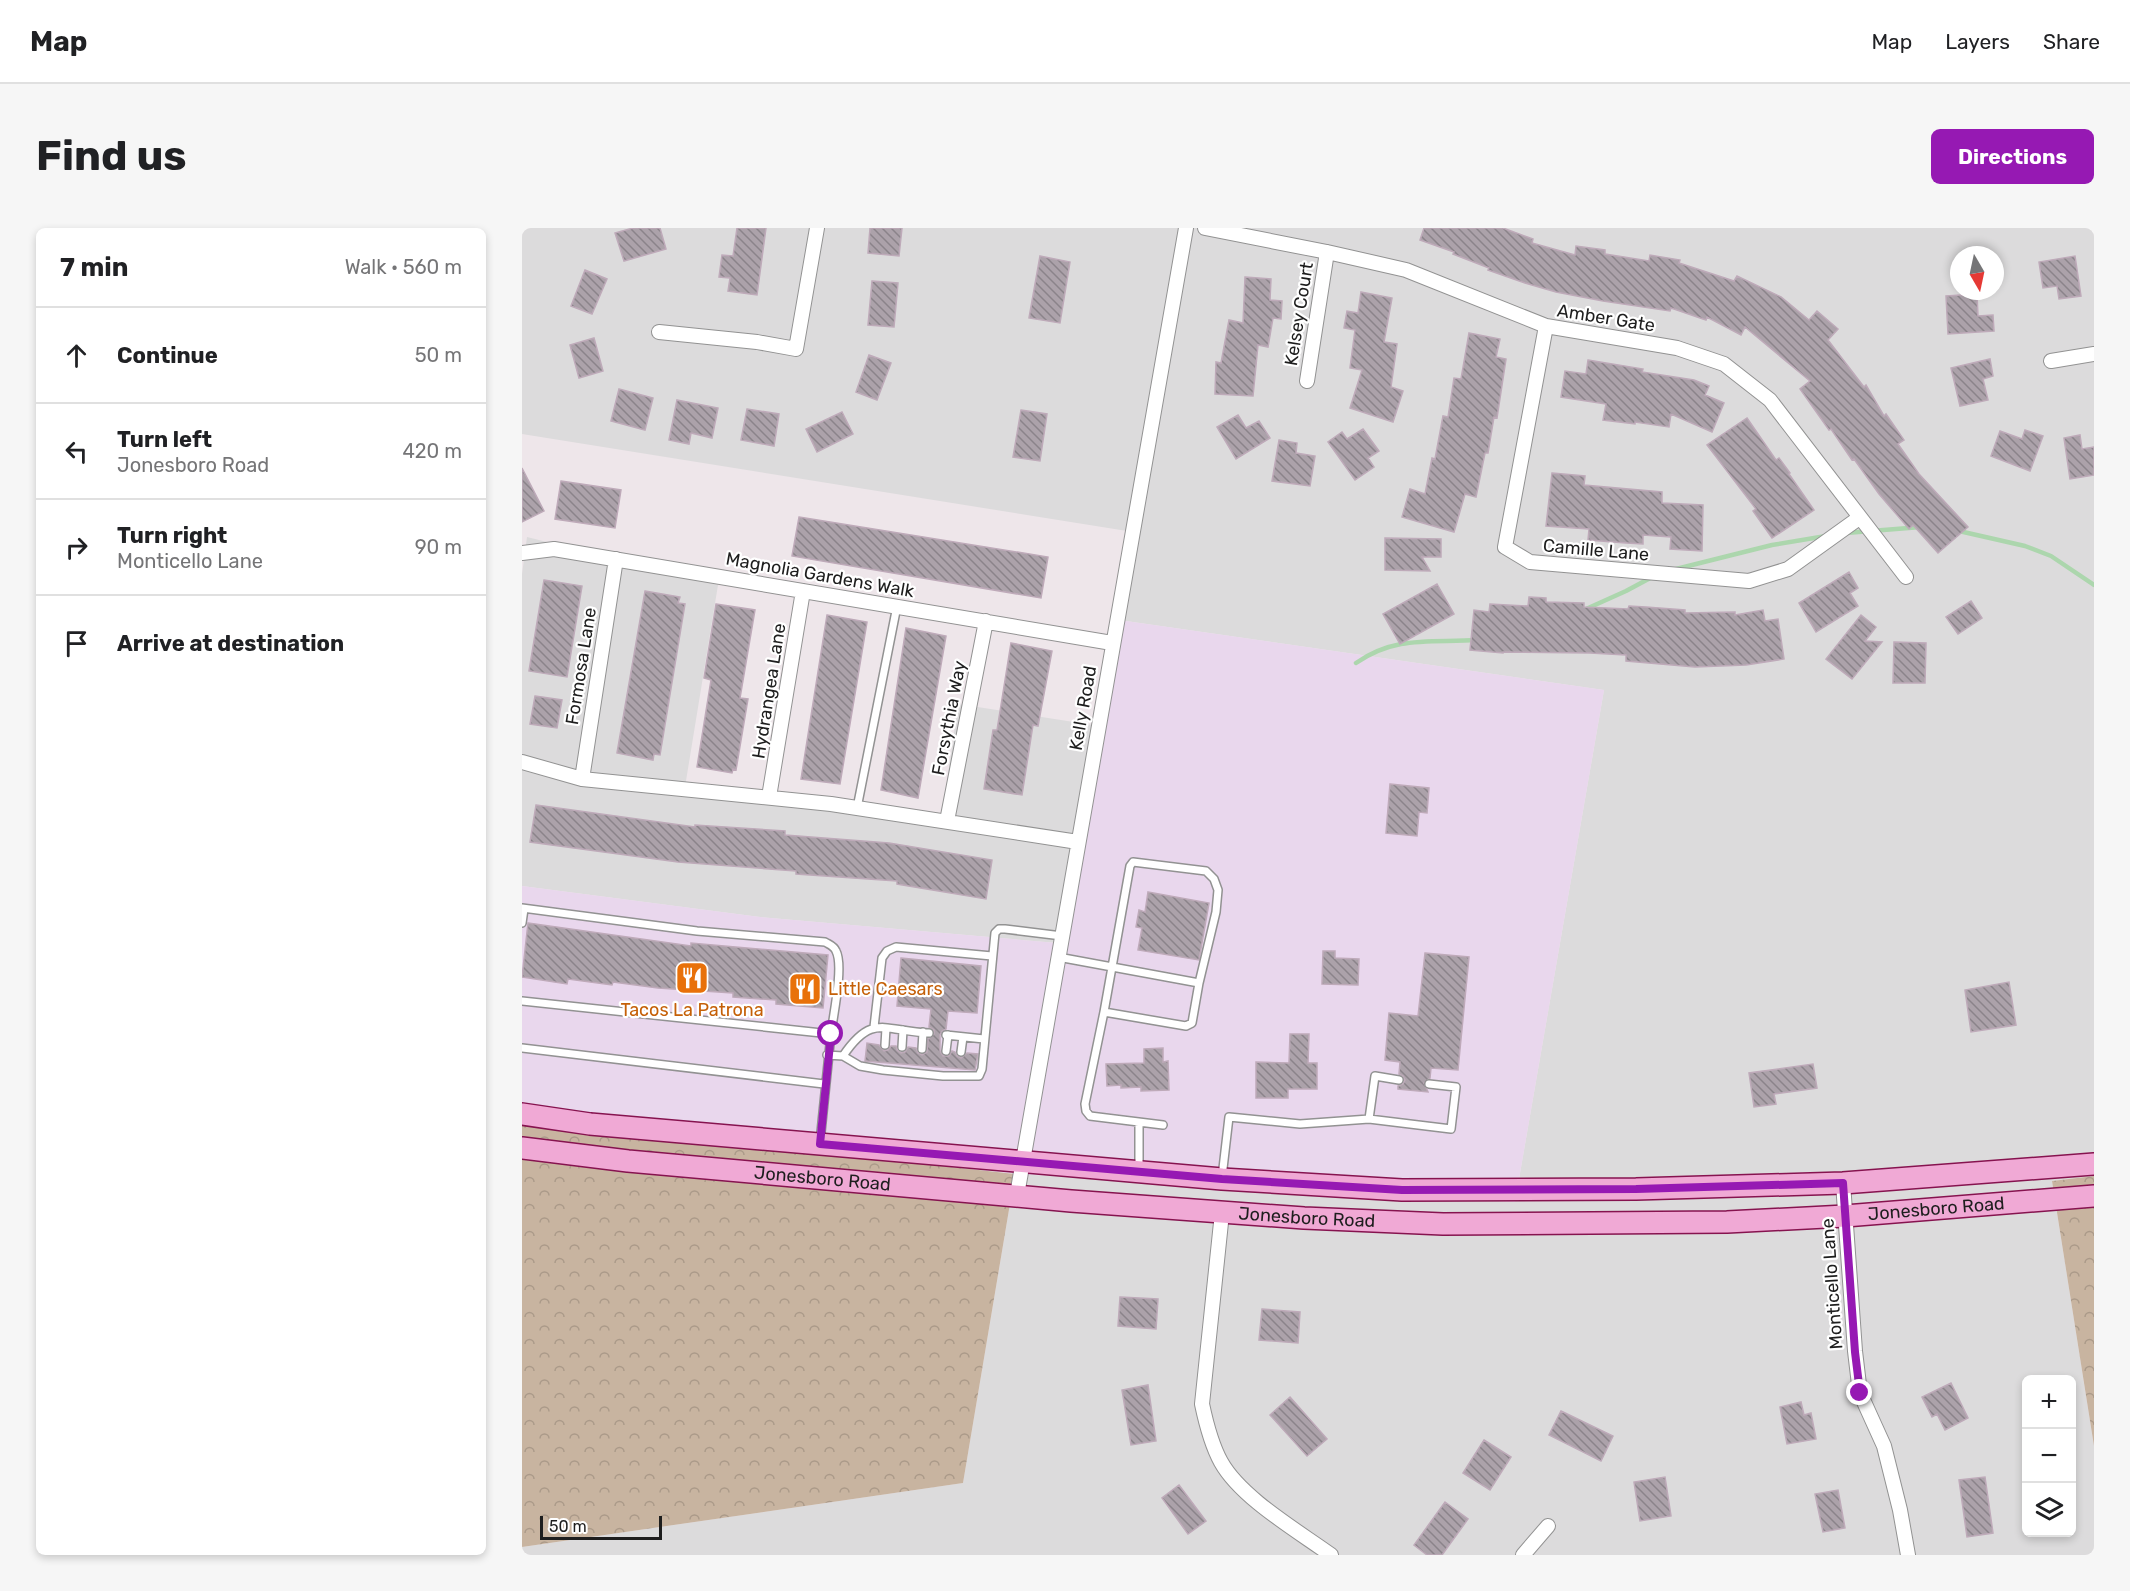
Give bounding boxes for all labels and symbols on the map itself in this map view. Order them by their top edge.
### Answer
north arrow [1950,246,2004,300]
street label: Kelsey Court [1280,261,1318,367]
street label: Amber Gate [1555,299,1657,337]
street label: Camille Lane [1542,534,1650,566]
street label: Magnolia Gardens Walk [724,548,917,603]
street label: Formosa Lane [561,606,601,726]
street label: Hydrangea Lane [747,622,791,760]
street label: Forsythia Way [927,659,971,777]
street label: Kelly Road [1065,664,1101,752]
restaurant icon: Tacos La Patrona [674,960,710,996]
restaurant icon: Little Caesars [787,971,823,1007]
place label: Little Caesars [828,978,943,1000]
place label: Tacos La Patrona [620,999,764,1021]
route start [817,1020,843,1046]
street label: Jonesboro Road [753,1161,892,1196]
street label: Jonesboro Road [1867,1192,2005,1225]
street label: Jonesboro Road [1238,1202,1376,1232]
street label: Monticello Lane [1816,1218,1848,1350]
route end [1846,1379,1872,1405]
scale bar [540,1513,662,1540]

